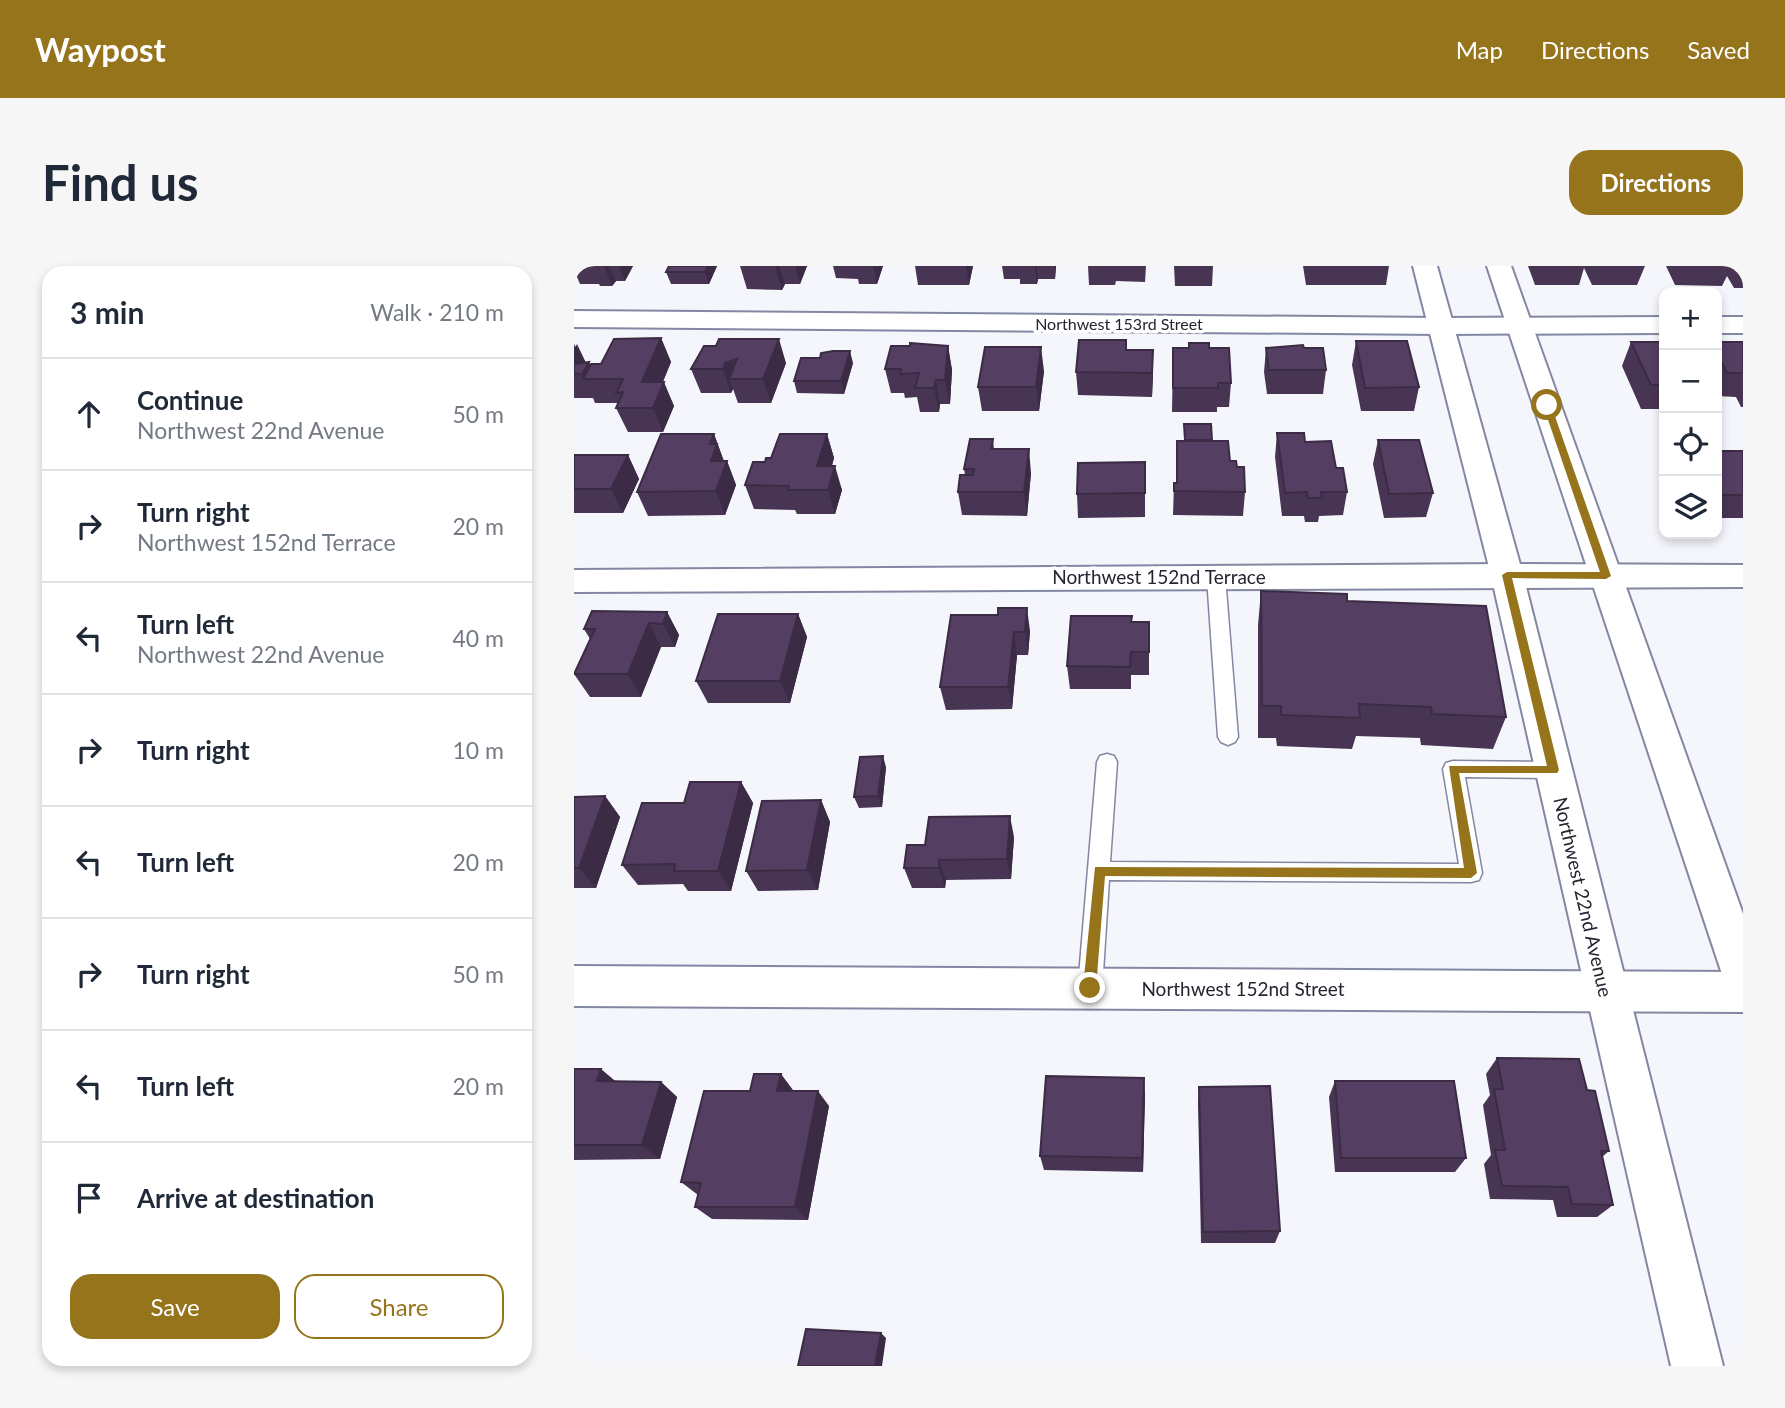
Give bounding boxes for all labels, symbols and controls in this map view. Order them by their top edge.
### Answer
text: Waypost [35,29,166,69]
text: Map [1456,35,1503,64]
text: Directions [1541,35,1649,64]
text: Saved [1687,35,1750,64]
button: Directions [1569,150,1743,215]
text: Find us [42,153,199,211]
map controls [1659,287,1722,539]
button: + [1659,287,1722,350]
text: 3 min [70,294,144,330]
text: Walk · 210 m [370,298,504,326]
street label: Northwest 153rd Street [1035,314,1203,333]
button: − [1659,350,1722,413]
text: Continue [137,384,243,416]
route start [1531,389,1562,420]
icon: ahead [70,395,108,433]
text: 50 m [453,400,504,428]
button: locate [1659,413,1722,476]
text: Northwest 22nd Avenue [137,416,384,444]
button: layers [1659,476,1722,539]
text: Turn right [137,496,250,528]
icon: right [70,507,108,545]
text: 20 m [453,512,504,540]
text: Northwest 152nd Terrace [137,528,396,556]
street label: Northwest 152nd Terrace [1052,565,1266,588]
text: Turn left [137,608,234,640]
icon: left [70,619,108,657]
text: 40 m [453,624,504,652]
text: Northwest 22nd Avenue [137,640,384,668]
icon: right [70,731,108,769]
text: Turn right [137,734,250,766]
text: 10 m [453,736,504,764]
street label: Northwest 22nd Avenue [1549,795,1618,999]
icon: left [70,843,108,881]
text: Turn left [137,846,234,878]
text: 20 m [453,848,504,876]
icon: right [70,955,108,993]
text: Turn right [137,958,250,990]
text: 50 m [453,960,504,988]
route end [1074,972,1105,1003]
street label: Northwest 152nd Street [1141,977,1345,1000]
icon: left [70,1067,108,1105]
text: Turn left [137,1070,234,1102]
text: 20 m [453,1072,504,1100]
icon: arrive [70,1179,108,1217]
text: Arrive at destination [137,1182,374,1214]
button: Save [70,1274,280,1339]
button: Share [294,1274,504,1339]

